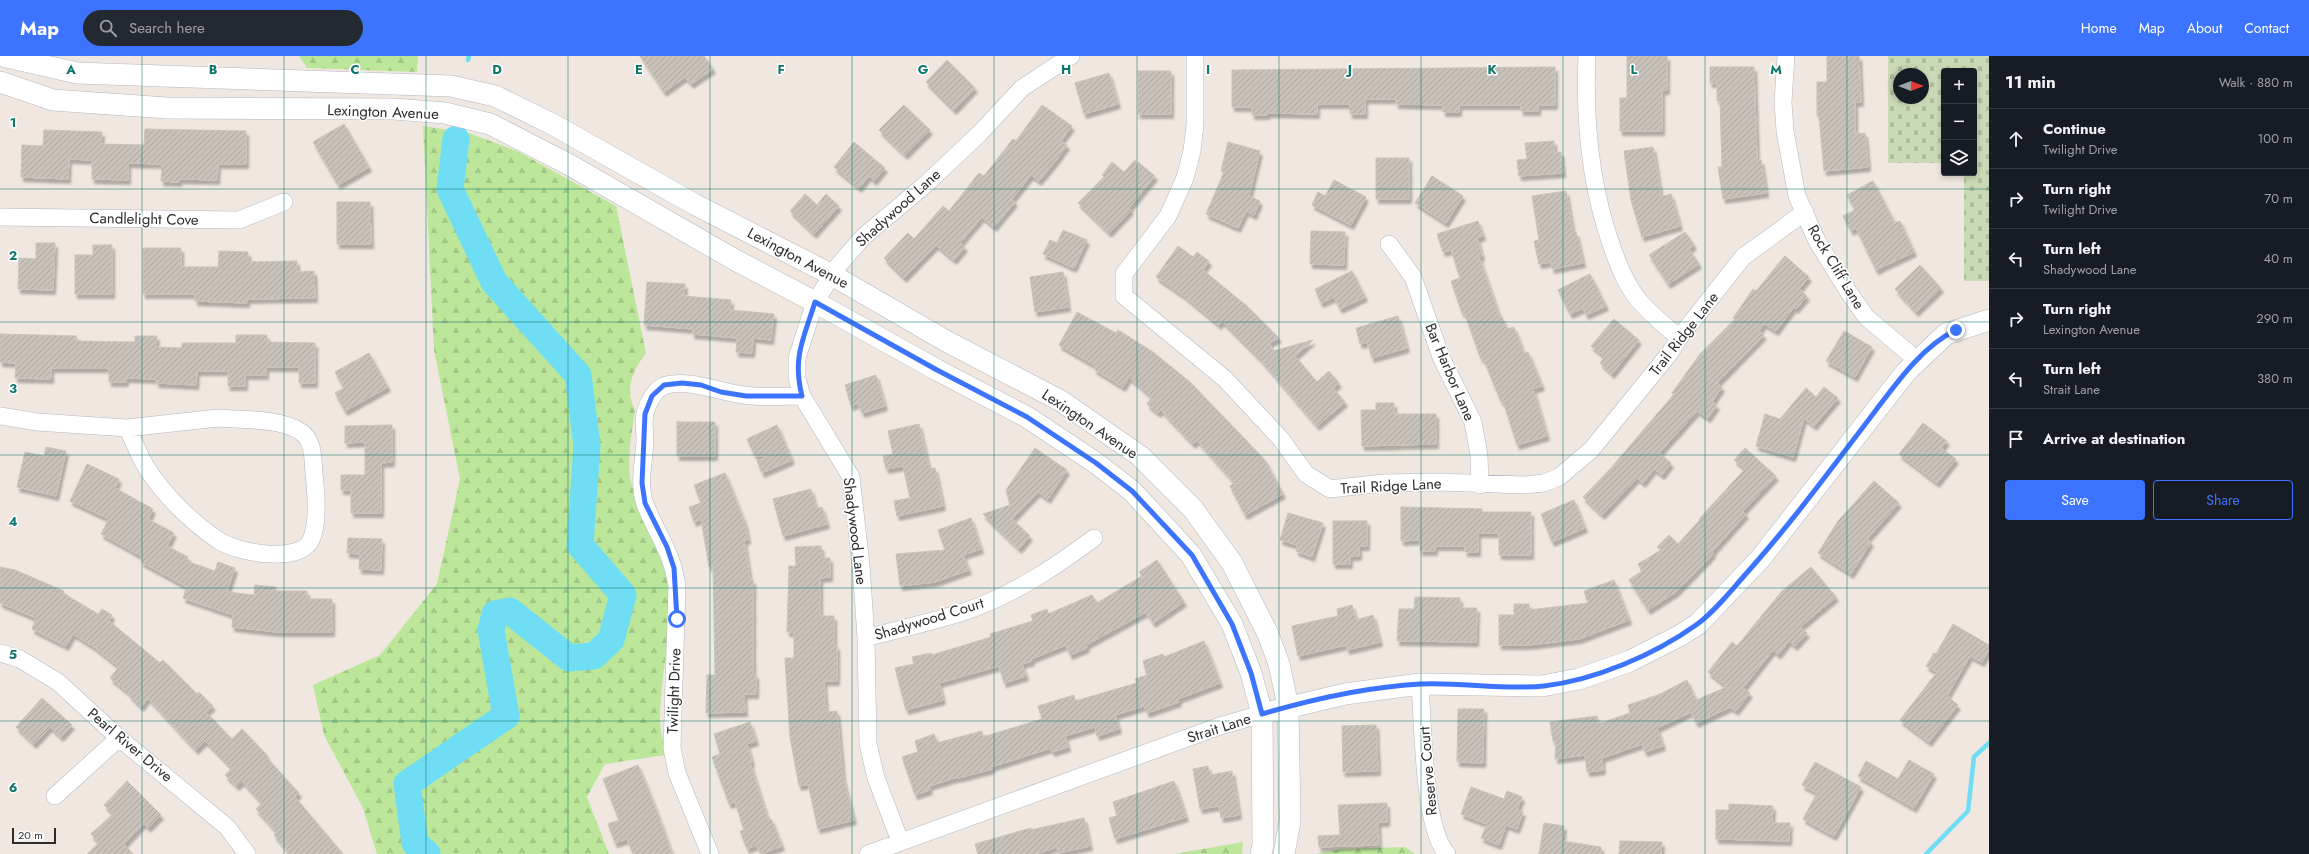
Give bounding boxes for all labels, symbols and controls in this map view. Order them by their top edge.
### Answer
search box [83,10,363,46]
text: Map [20,15,59,42]
icon: search [97,17,119,39]
text: Search here [129,17,205,39]
text: Home [2081,18,2117,38]
text: Map [2139,18,2165,38]
text: About [2187,18,2222,38]
text: Contact [2244,18,2289,38]
text: A [65,60,76,79]
text: B [209,60,218,79]
text: C [350,60,360,79]
text: D [492,60,502,79]
text: E [635,60,643,79]
text: F [777,60,785,79]
text: G [918,60,929,79]
text: H [1061,60,1071,79]
text: I [1206,60,1210,79]
text: J [1345,60,1352,79]
text: K [1487,60,1497,79]
text: L [1631,60,1638,79]
text: M [1770,60,1782,79]
north arrow [1893,68,1929,104]
map controls [1941,68,1977,176]
button: + [1941,68,1977,104]
text: 11 min [2005,70,2056,94]
text: Walk · 880 m [2219,73,2293,92]
street label: Lexington Avenue [327,99,439,125]
button: − [1941,104,1977,140]
text: 1 [10,113,16,132]
text: Continue [2043,118,2106,140]
icon: ahead [2005,128,2027,150]
text: 100 m [2258,129,2293,148]
button: layers [1941,140,1977,176]
text: Twilight Drive [2043,140,2117,159]
street label: Shadywood Lane [851,164,946,252]
text: Turn right [2043,178,2111,200]
icon: right [2005,188,2027,210]
text: 70 m [2264,189,2293,208]
text: Twilight Drive [2043,200,2117,219]
street label: Candlelight Cove [89,207,199,231]
street label: Rock Cliff Lane [1802,221,1870,314]
street label: Lexington Avenue [743,222,853,294]
text: Turn left [2043,238,2101,260]
text: 2 [9,246,17,265]
icon: left [2005,248,2027,270]
text: 40 m [2264,249,2293,268]
text: Shadywood Lane [2043,260,2137,279]
street label: Trail Ridge Lane [1644,287,1724,381]
text: Turn right [2043,298,2111,320]
icon: right [2005,308,2027,330]
text: 290 m [2256,309,2293,328]
street label: Bar Harbor Lane [1420,320,1481,425]
text: Lexington Avenue [2043,320,2140,339]
route end [1947,321,1965,339]
text: Turn left [2043,358,2101,380]
icon: left [2005,368,2027,390]
text: 380 m [2257,369,2293,388]
text: 3 [9,379,17,398]
text: Strait Lane [2043,380,2100,399]
street label: Lexington Avenue [1038,384,1143,465]
icon: arrive [2005,428,2027,450]
text: Arrive at destination [2043,428,2185,450]
street label: Trail Ridge Lane [1340,472,1442,500]
street label: Shadywood Lane [838,476,873,586]
button: Save [2005,480,2145,520]
button: Share [2153,480,2293,520]
text: 4 [8,512,18,531]
street label: Shadywood Court [872,592,987,646]
route start [668,610,686,628]
text: 5 [9,645,17,664]
street label: Twilight Drive [662,647,687,734]
street label: Pearl River Drive [83,703,178,787]
street label: Strait Lane [1184,707,1254,749]
street label: Reserve Court [1413,725,1443,816]
text: 6 [9,778,18,797]
scale bar [12,826,56,845]
text: 20 m [18,827,43,843]

